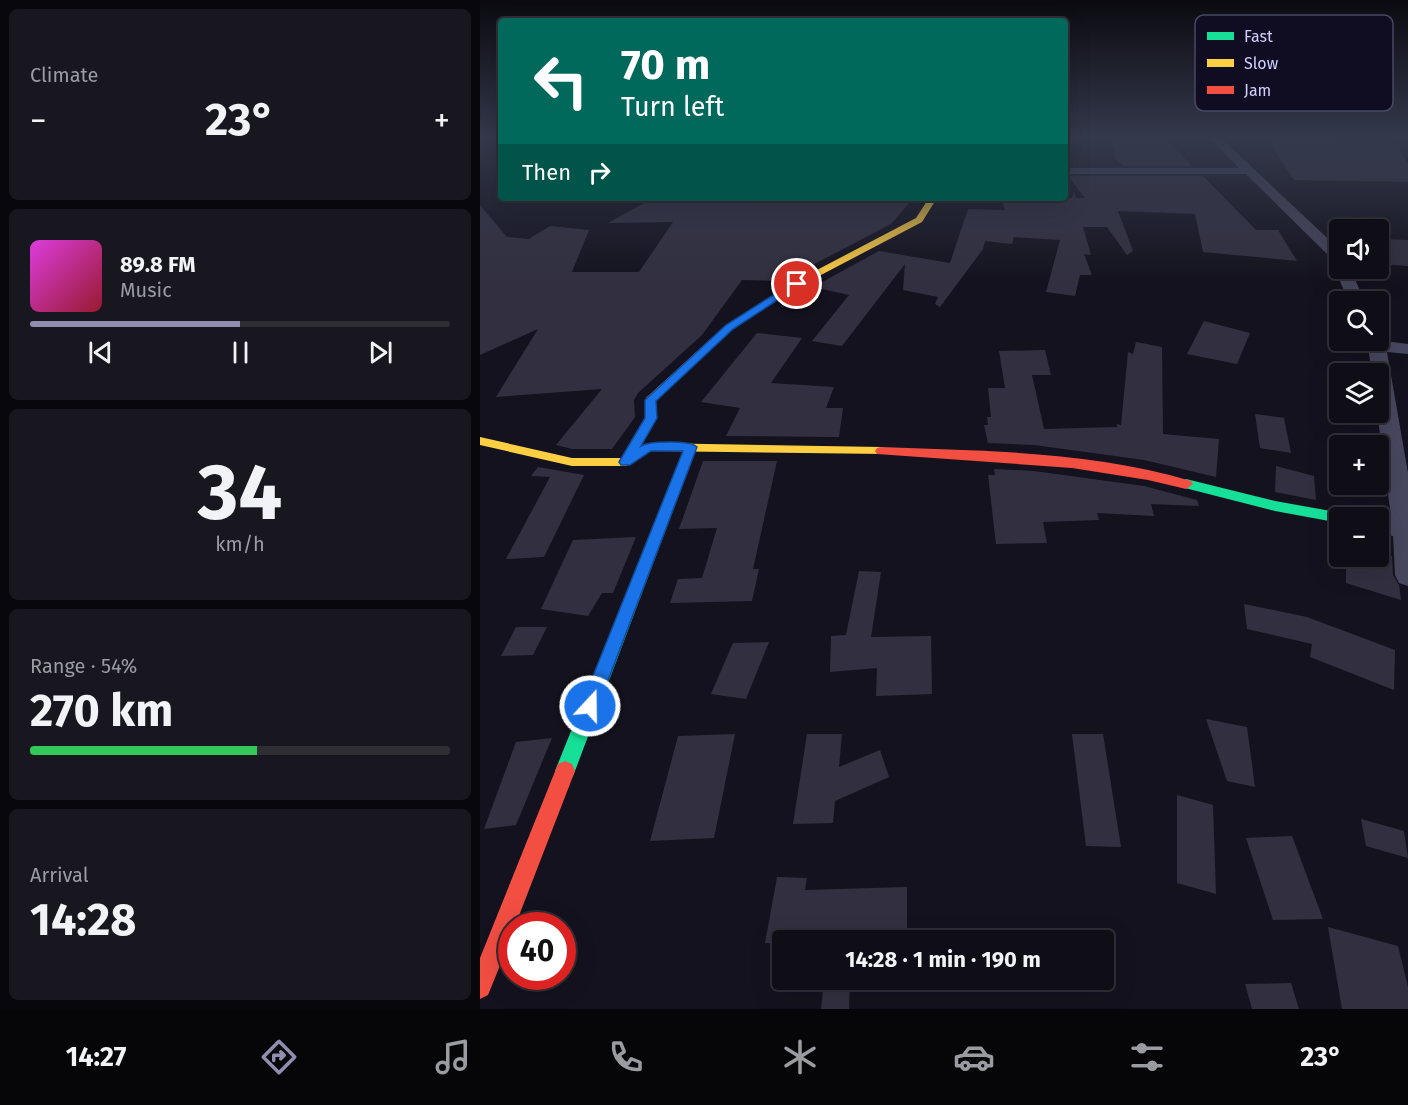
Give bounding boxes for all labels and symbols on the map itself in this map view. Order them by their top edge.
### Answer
legend [1195,15,1393,111]
text: Fast [1244,27,1273,46]
text: Slow [1244,54,1279,73]
text: Jam [1244,81,1271,100]
pin [771,258,822,309]
position arrow [558,674,622,738]
speed limit sign: 40 [498,912,576,990]

